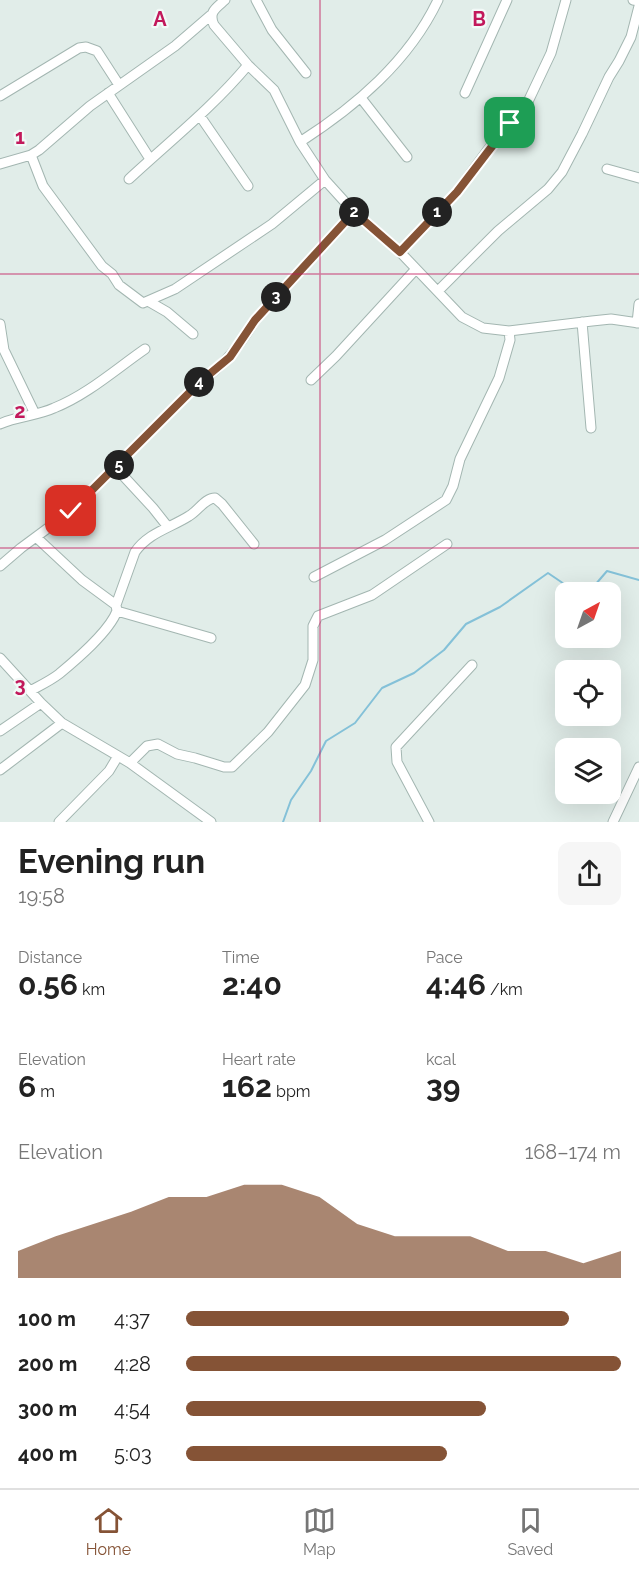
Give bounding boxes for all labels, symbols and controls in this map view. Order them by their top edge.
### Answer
text: A [153,7,167,31]
text: B [472,7,486,31]
pin [484,97,535,148]
icon: arrive [493,106,526,139]
text: 1 [15,125,25,149]
pin: 2 [339,197,369,227]
pin: 1 [422,197,452,227]
text: 2 [349,202,359,221]
text: 1 [433,202,441,221]
pin: 3 [261,282,291,312]
text: 3 [272,287,280,306]
pin: 4 [184,367,214,397]
text: 4 [194,372,204,391]
text: 2 [14,399,26,423]
pin: 5 [104,450,134,480]
text: 5 [115,455,123,474]
pin [45,485,96,536]
icon: check [54,494,87,527]
north arrow [555,582,621,648]
map controls [555,582,621,804]
button: locate [555,660,621,726]
text: 3 [14,673,26,697]
button: layers [555,738,621,804]
text: Evening run [18,842,205,881]
button: share [558,842,621,905]
text: 19:58 [18,884,65,908]
text: Distance [18,948,82,967]
text: Time [222,948,259,967]
text: Pace [426,948,463,967]
text: 0.56 [18,967,78,1002]
text: 2:40 [222,967,282,1002]
text: 4:46 [426,967,486,1002]
text: km [78,980,105,999]
text: /km [486,980,523,999]
text: Elevation [18,1050,86,1069]
text: Heart rate [222,1050,296,1069]
text: kcal [426,1050,456,1069]
text: 6 [18,1069,36,1104]
text: 162 [222,1069,272,1104]
text: 39 [426,1069,460,1104]
text: m [36,1082,55,1101]
text: bpm [272,1082,310,1101]
text: Elevation [18,1140,103,1164]
text: 168–174 m [525,1140,621,1164]
text: 100 m [18,1307,76,1331]
text: 4:37 [114,1307,150,1331]
text: 200 m [18,1352,77,1376]
text: 4:28 [114,1352,151,1376]
text: 300 m [18,1397,77,1421]
text: 4:54 [114,1397,151,1421]
text: 400 m [18,1442,77,1466]
text: 5:03 [114,1442,152,1466]
tab: Home [86,1504,131,1559]
tab: Map [303,1504,336,1559]
tab: Saved [507,1504,553,1559]

